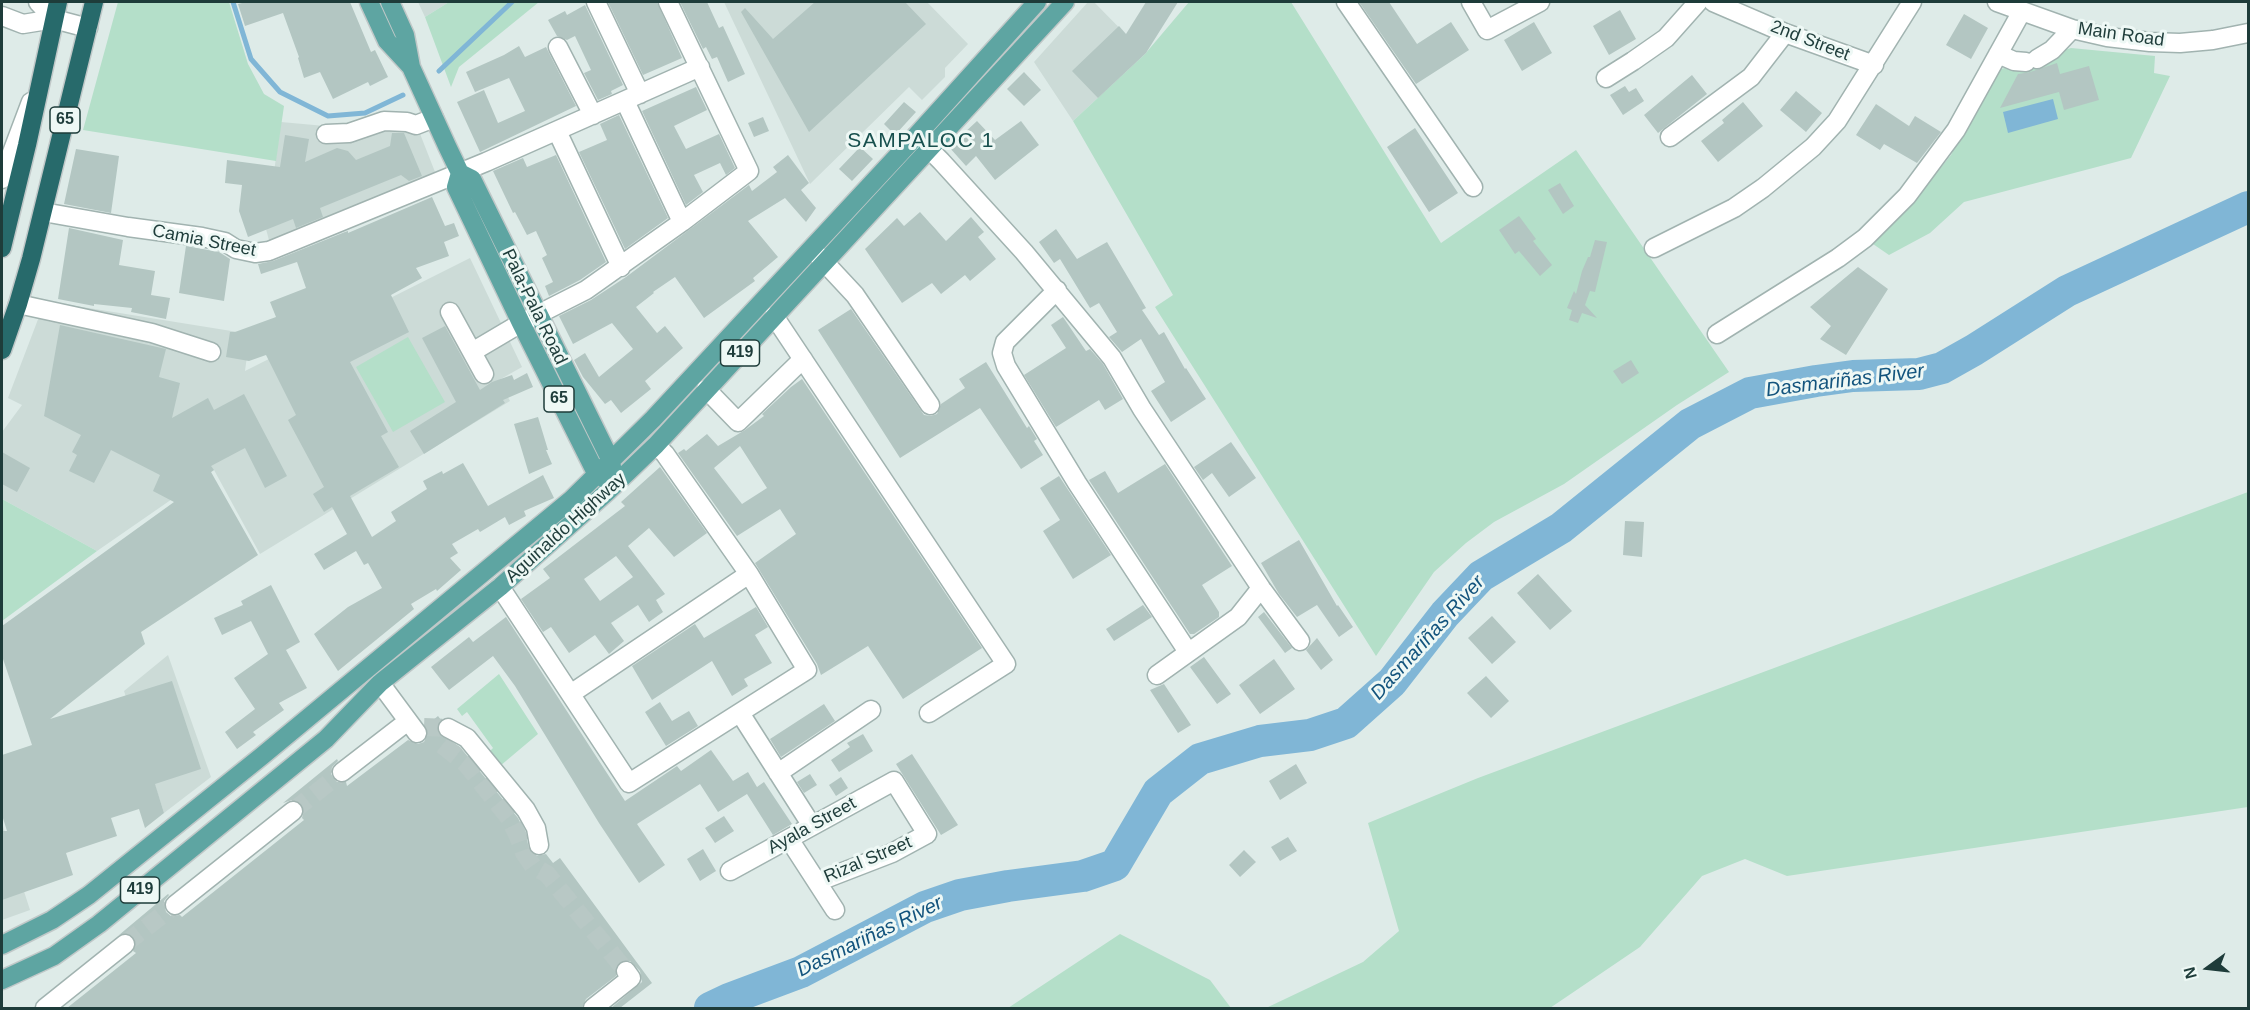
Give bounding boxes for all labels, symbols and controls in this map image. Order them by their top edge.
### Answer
street label: 2nd Street [1767,16,1853,66]
street label: Main Road [2076,18,2166,52]
road number: 65 [50,107,80,133]
district label: SAMPALOC 1 [847,128,995,154]
street label: Camia Street [150,220,258,262]
street label: Pala-Pala Road [497,246,571,368]
road number: 419 [720,340,760,366]
water label: Dasmariñas River [1765,359,1925,403]
road number: 65 [544,386,574,412]
street label: Aguinaldo Highway [502,468,630,588]
water label: Dasmariñas River [1366,571,1490,705]
street label: Ayala Street [764,793,860,859]
street label: Rizal Street [821,832,915,888]
road number: 419 [120,877,160,903]
water label: Dasmariñas River [793,891,947,983]
north arrow [2178,938,2238,998]
text: N [2180,965,2200,981]

